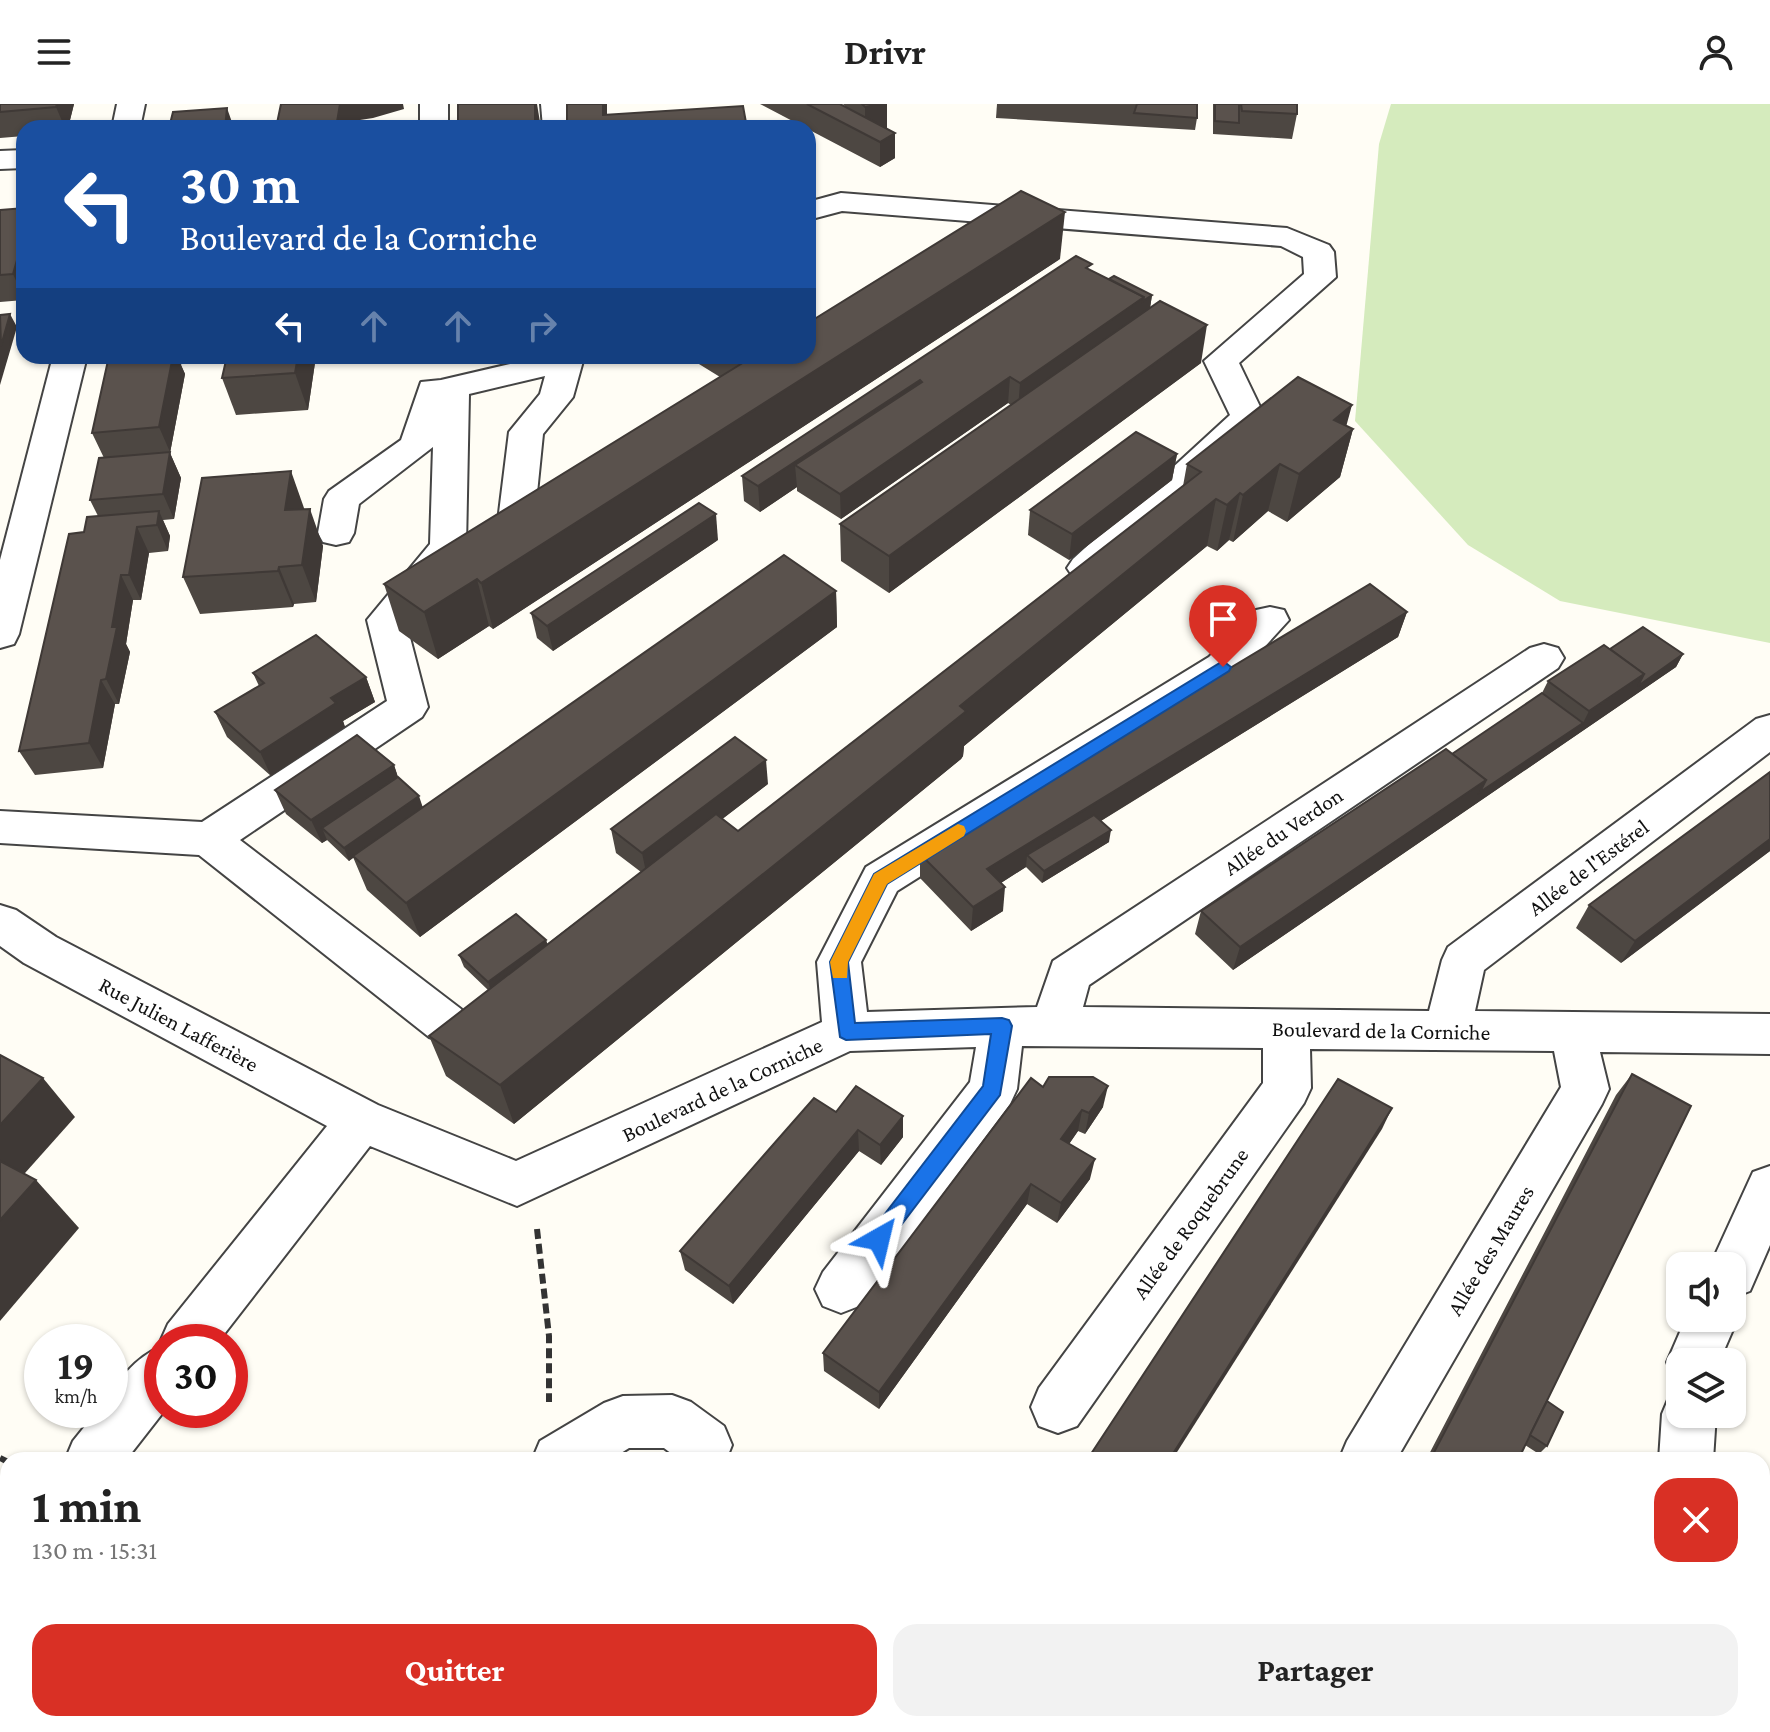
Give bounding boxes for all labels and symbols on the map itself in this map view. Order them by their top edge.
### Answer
pin [1189,585,1257,667]
street label: Allée du Verdon [1219,782,1348,880]
street label: Allée de l'Estérel [1523,814,1653,921]
street label: Rue Julien Lafferière [95,972,263,1077]
street label: Boulevard de la Corniche [1272,1016,1490,1045]
street label: Boulevard de la Corniche [618,1032,826,1147]
street label: Allée de Roquebrune [1127,1143,1254,1304]
street label: Allée des Maures [1442,1181,1539,1320]
position arrow [837,1197,921,1281]
speed limit sign: 30 [144,1324,248,1428]

